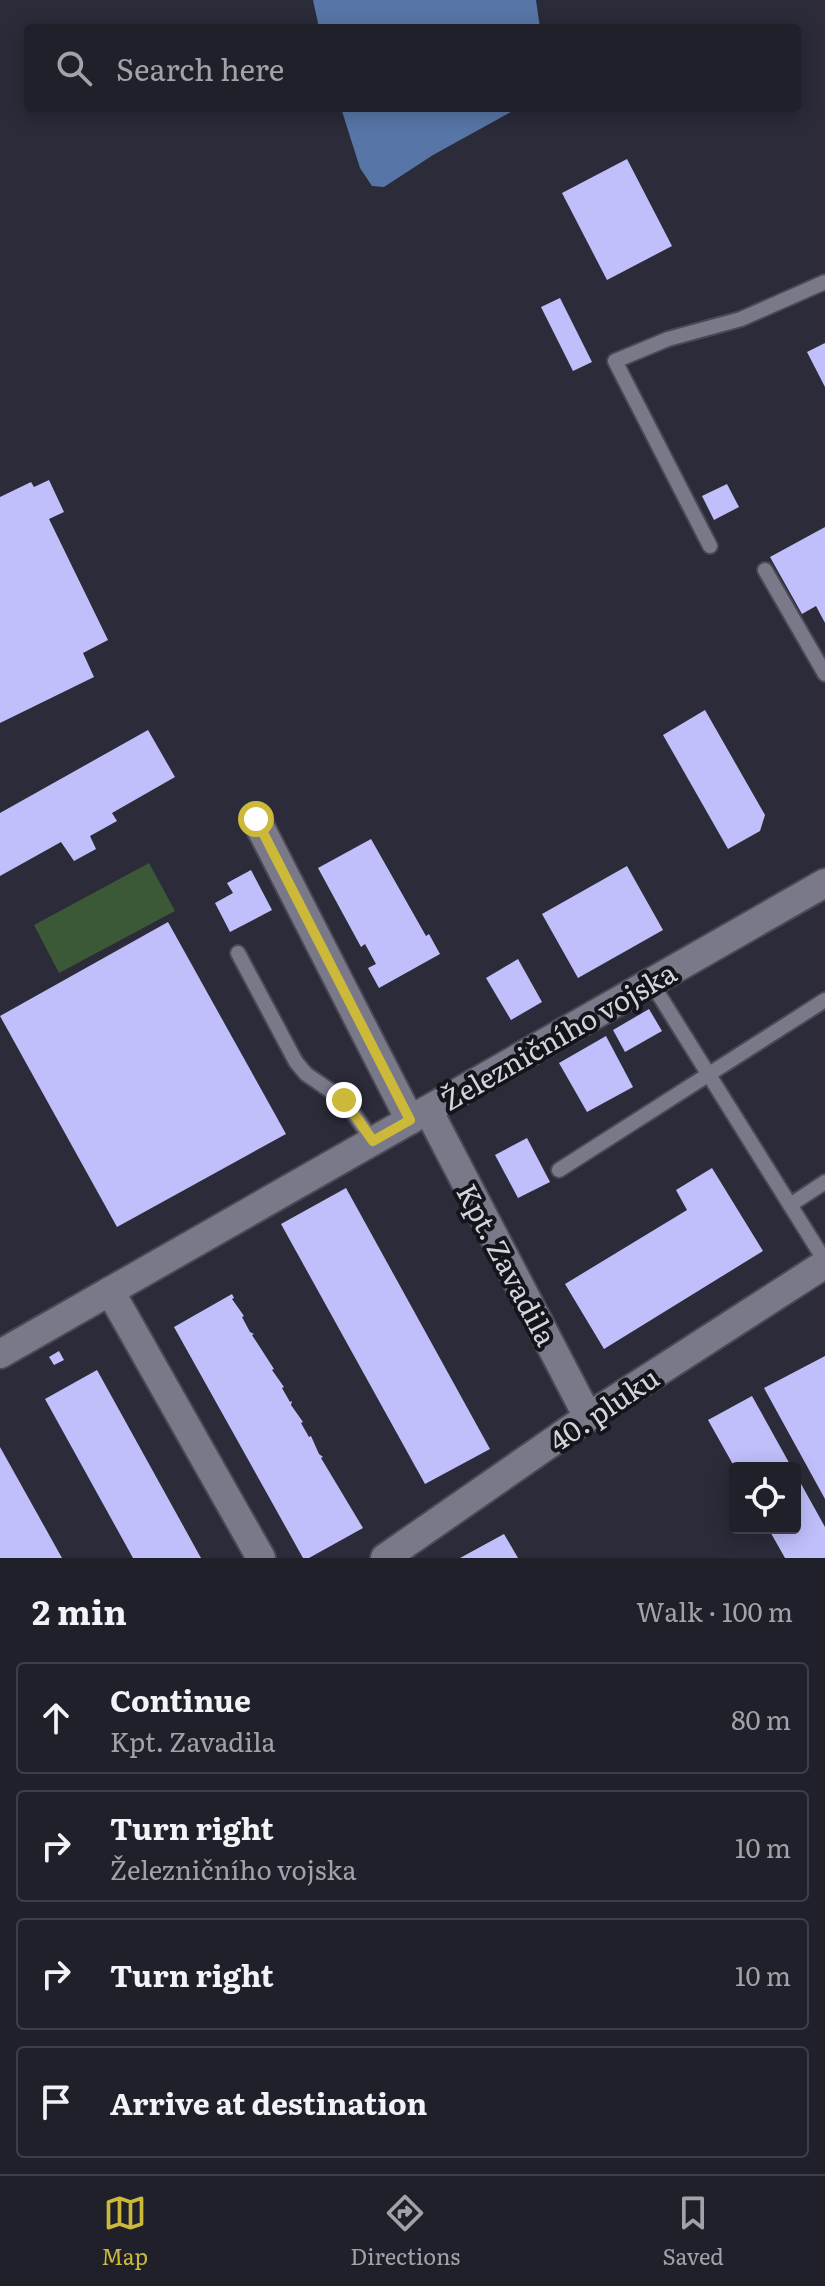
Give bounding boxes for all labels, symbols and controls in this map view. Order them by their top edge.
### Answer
search box [24,24,801,112]
icon: search [52,46,96,90]
text: Search here [116,46,284,90]
route start [238,801,274,837]
street label: Železničního vojska [433,950,683,1120]
route end [326,1082,362,1118]
street label: Kpt. Zavadila [448,1175,568,1353]
street label: 40. pluku [540,1356,666,1460]
map controls [729,1462,801,1534]
button: locate [729,1462,801,1534]
text: 2 min [32,1585,127,1635]
text: Walk · 100 m [636,1591,793,1630]
text: Continue [110,1677,251,1721]
icon: ahead [34,1696,78,1740]
text: 80 m [731,1699,791,1738]
text: Kpt. Zavadila [110,1721,276,1760]
text: Turn right [110,1805,274,1849]
icon: right [34,1824,78,1868]
text: 10 m [735,1827,791,1866]
text: Železničního vojska [110,1849,356,1888]
icon: right [34,1952,78,1996]
text: Turn right [110,1952,274,1996]
text: 10 m [735,1955,791,1994]
icon: arrive [34,2080,78,2124]
text: Arrive at destination [110,2080,427,2124]
tab: Map [101,2191,148,2272]
tab: Directions [350,2191,460,2272]
tab: Saved [663,2191,724,2272]

